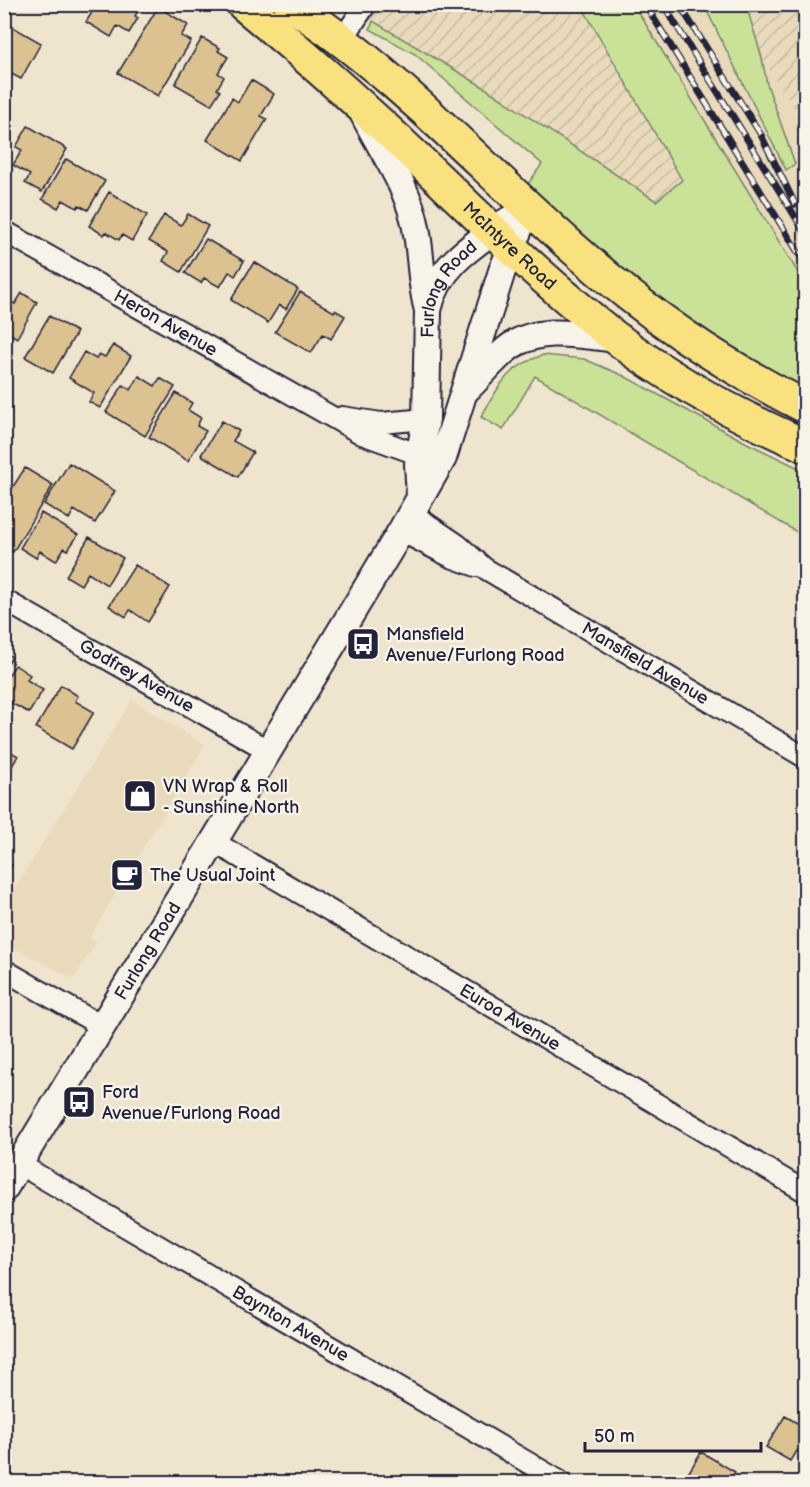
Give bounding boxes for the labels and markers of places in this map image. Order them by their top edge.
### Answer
place label: Mansfield Avenue/Furlong Road [386,624,565,666]
bus stop icon: Mansfield Avenue/Furlong Road [345,626,381,662]
place label: VN Wrap & Roll - Sunshine North [163,776,299,818]
shop icon: VN Wrap & Roll - Sunshine North [122,778,158,814]
cafe icon: The Usual Joint [109,857,145,893]
place label: The Usual Joint [150,865,276,886]
place label: Ford Avenue/Furlong Road [102,1082,281,1124]
bus stop icon: Ford Avenue/Furlong Road [61,1084,97,1120]

